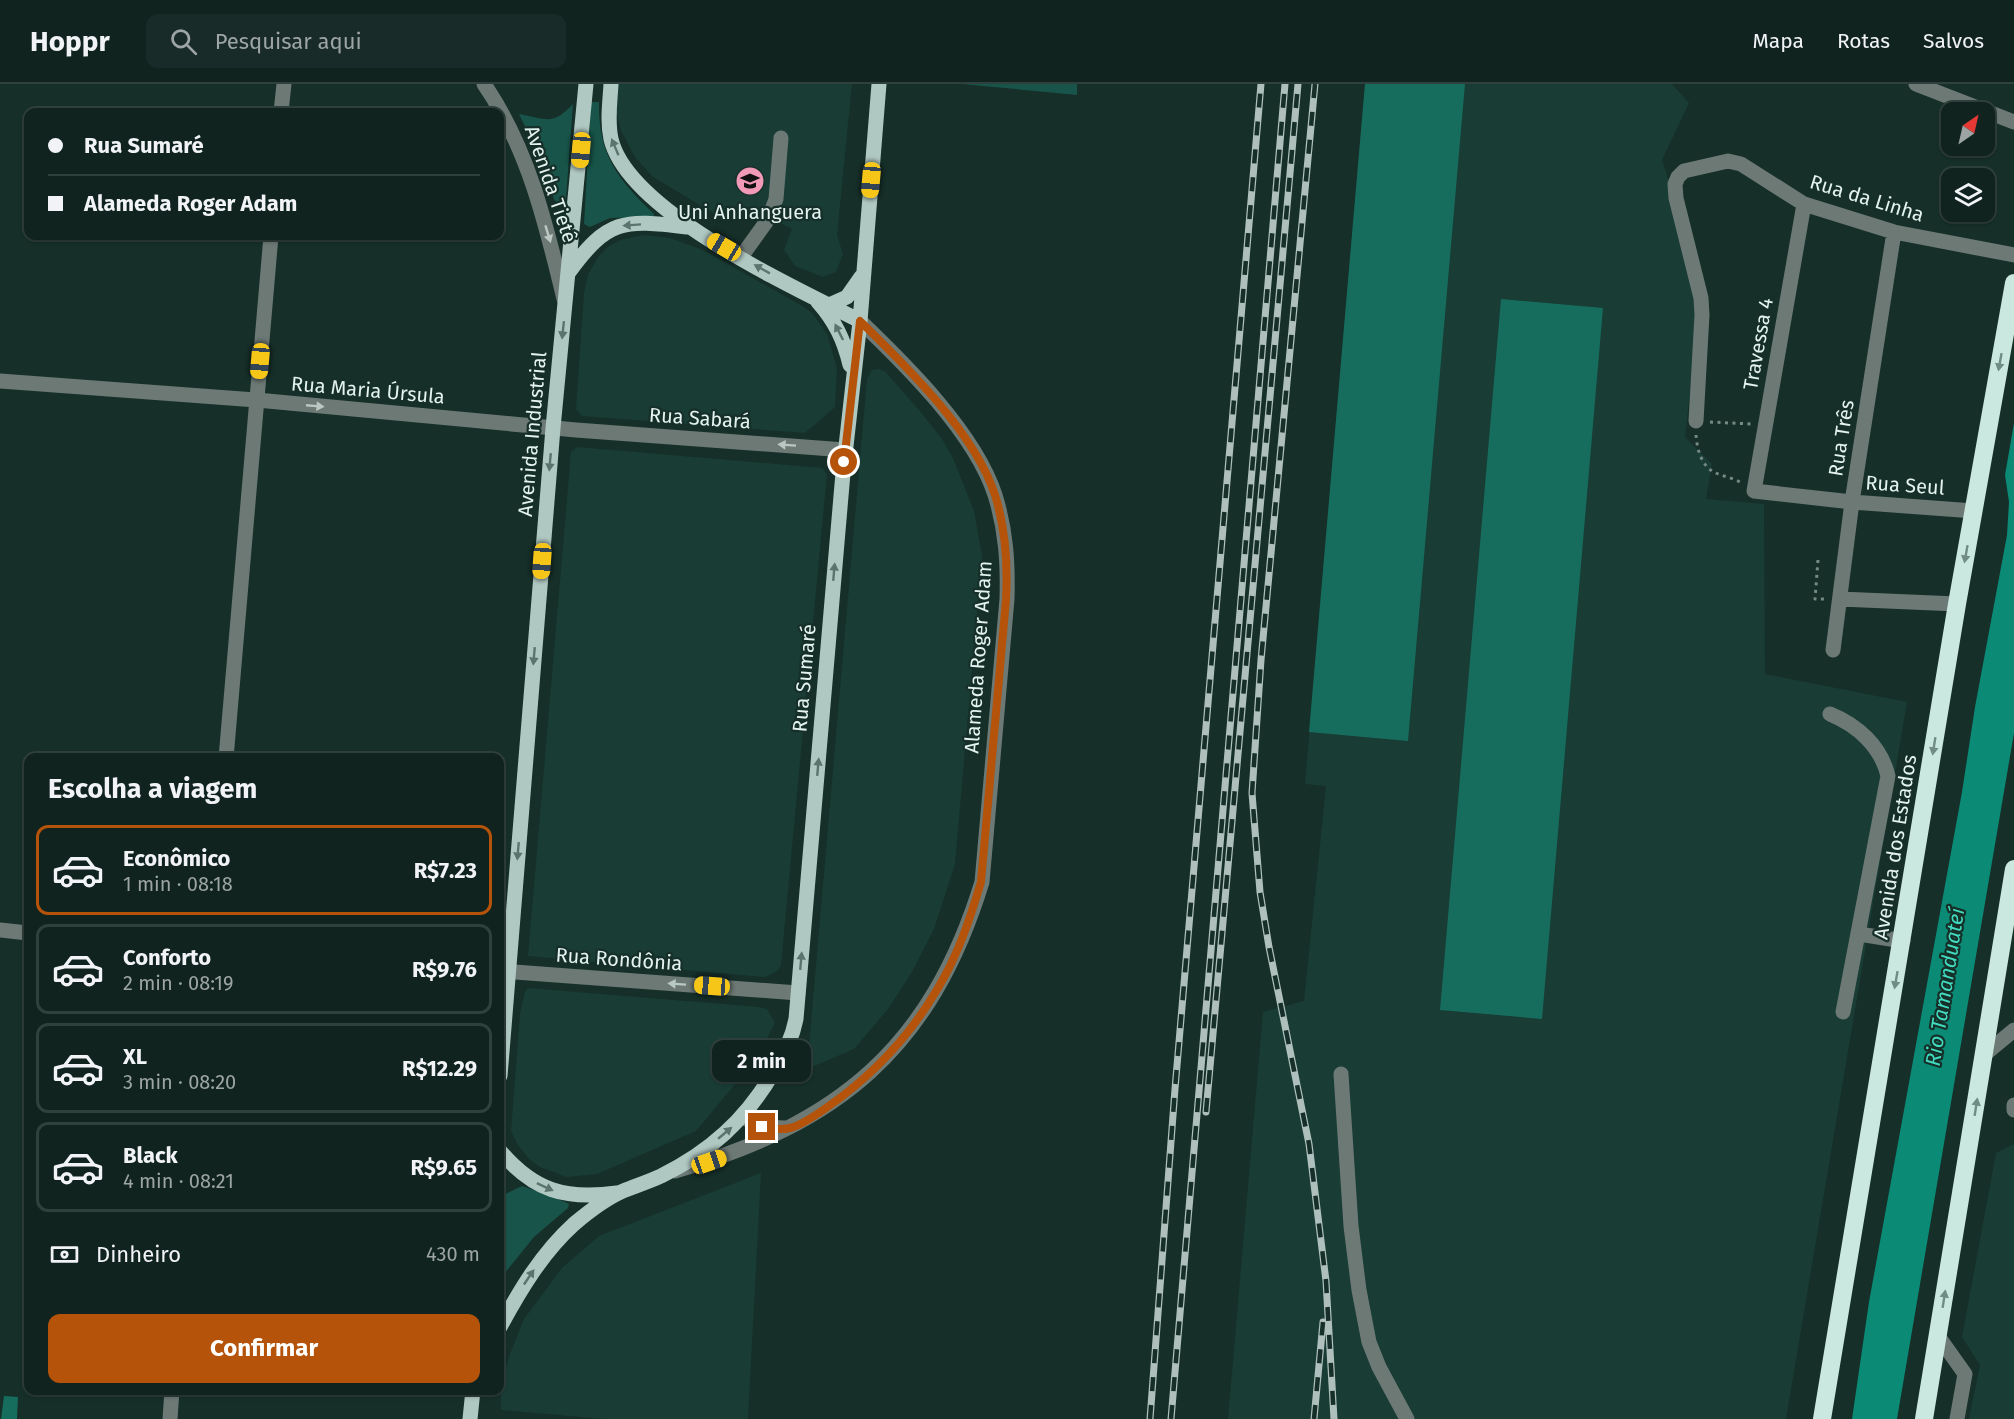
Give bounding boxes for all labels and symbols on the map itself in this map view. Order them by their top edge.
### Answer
north arrow [1941,102,1995,156]
street label: Avenida Tietê [520,122,582,246]
car [570,131,592,169]
one-way arrow [611,139,620,156]
car [860,161,882,199]
school or university icon: Uni Anhanguera [734,165,766,197]
street label: Rua da Linha [1807,169,1927,227]
place label: Uni Anhanguera [678,200,822,224]
one-way arrow [622,220,641,229]
one-way arrow [544,225,553,243]
car [704,230,744,264]
one-way arrow [753,264,770,274]
street label: Travessa 4 [1738,296,1778,392]
one-way arrow [558,321,568,340]
one-way arrow [835,324,844,341]
car [249,342,271,380]
street label: Avenida Industrial [513,350,551,517]
one-way arrow [1995,352,2004,371]
street label: Rua Maria Úrsula [290,371,446,409]
street label: Rua Três [1823,398,1859,478]
one-way arrow [306,401,325,411]
street label: Rua Sabará [648,402,752,434]
one-way arrow [777,440,796,450]
route start [830,448,857,475]
one-way arrow [545,452,555,471]
street label: Rua Seul [1865,470,1945,500]
car [532,542,552,580]
one-way arrow [1962,544,1971,563]
street label: Alameda Roger Adam [959,560,997,754]
one-way arrow [830,563,839,582]
street label: Rua Sumaré [787,623,821,733]
one-way arrow [529,647,539,666]
one-way arrow [1930,737,1939,756]
street label: Avenida dos Estados [1869,753,1921,941]
one-way arrow [813,757,823,776]
one-way arrow [513,841,523,860]
water label: Rio Tamanduateí [1920,905,1971,1068]
street label: Rua Rondônia [555,943,683,975]
one-way arrow [796,951,806,970]
one-way arrow [1891,971,1900,990]
car [693,976,731,996]
one-way arrow [667,979,686,988]
callout: 2 min [712,1040,812,1082]
one-way arrow [1972,1097,1981,1116]
route end [748,1113,775,1140]
one-way arrow [717,1127,732,1140]
car [689,1148,729,1176]
one-way arrow [536,1182,553,1191]
one-way arrow [524,1268,535,1285]
one-way arrow [1940,1290,1949,1309]

